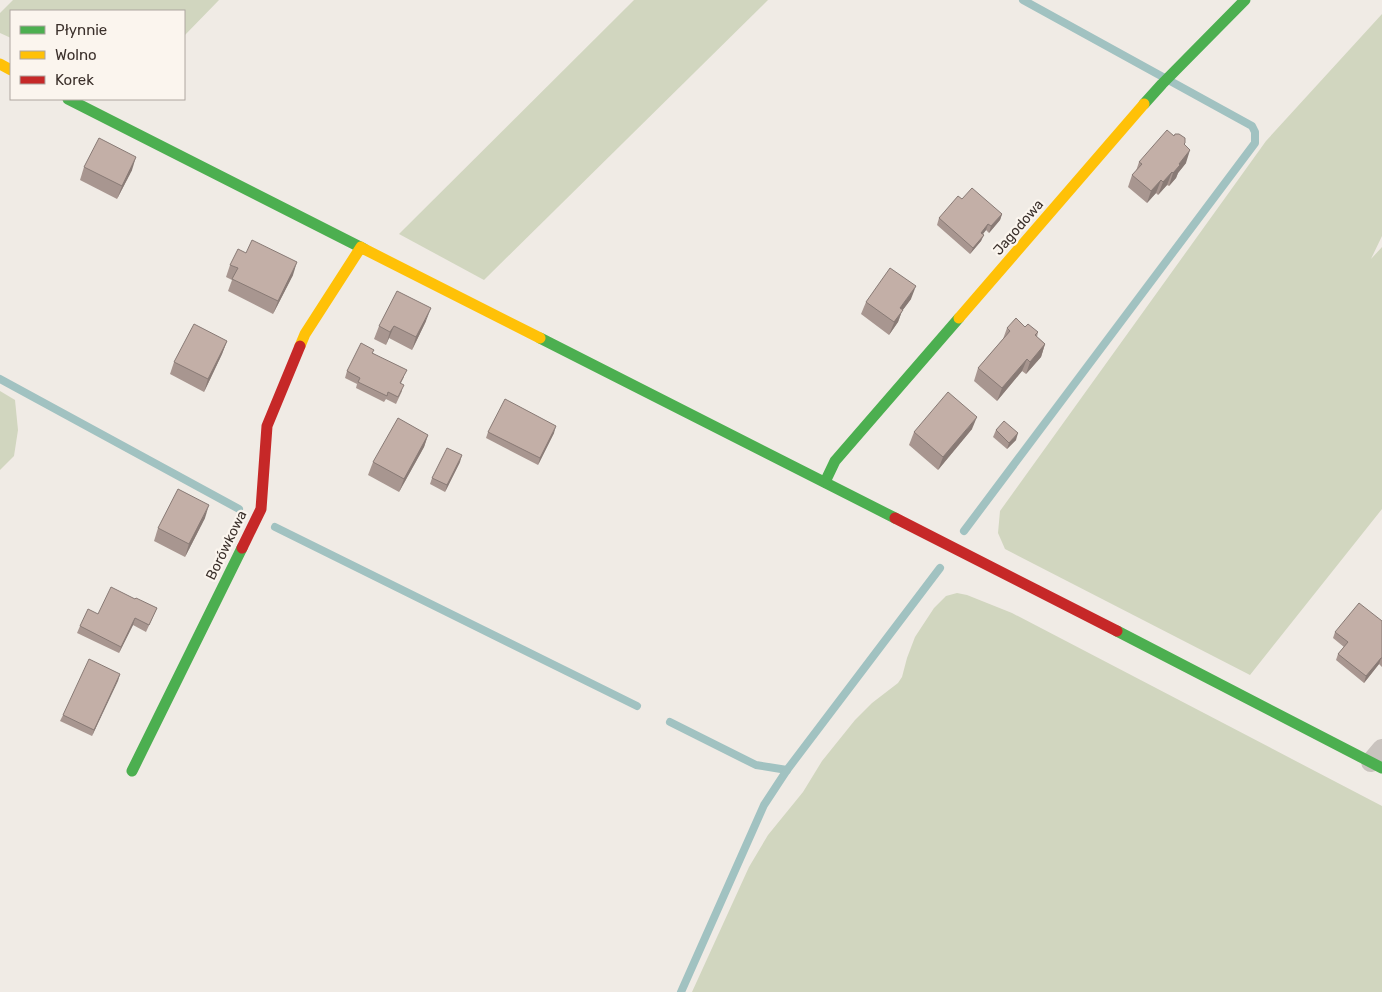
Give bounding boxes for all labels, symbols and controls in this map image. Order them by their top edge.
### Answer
legend [10,10,185,100]
text: Płynnie [55,21,107,39]
text: Wolno [55,46,97,64]
text: Korek [55,71,94,89]
street label: Jagodowa [990,196,1047,259]
street label: Borówkowa [202,508,251,583]

